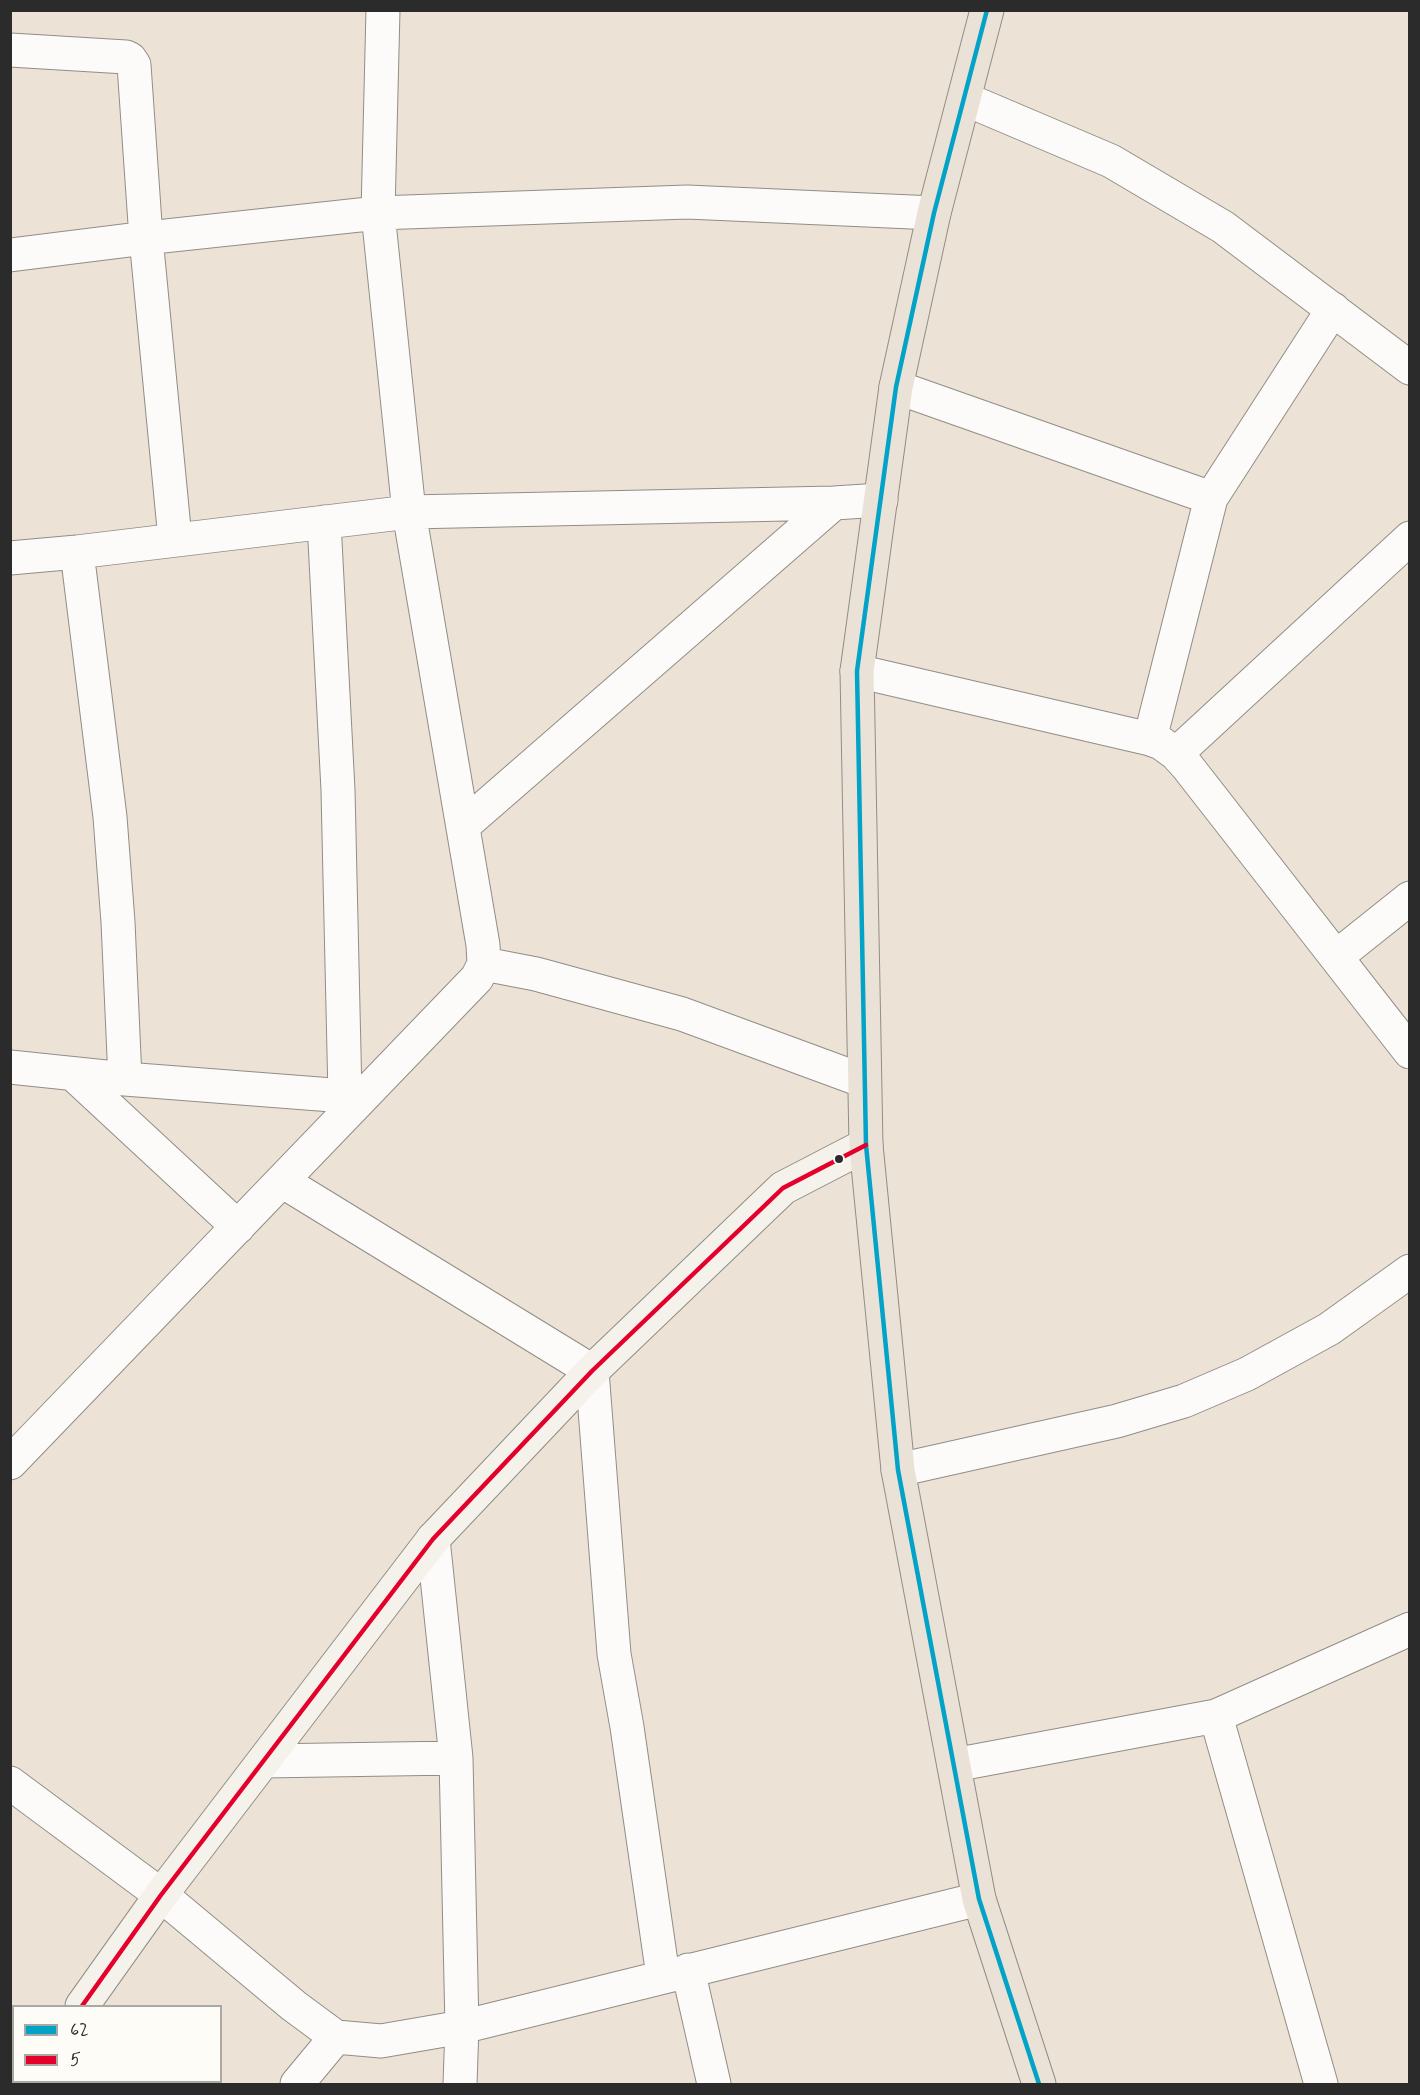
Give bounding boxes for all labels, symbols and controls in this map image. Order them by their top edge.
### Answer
unlabelled marker [833,1153,845,1165]
legend [12,2005,222,2083]
text: 62 [70,2018,89,2042]
text: 5 [70,2048,81,2072]

